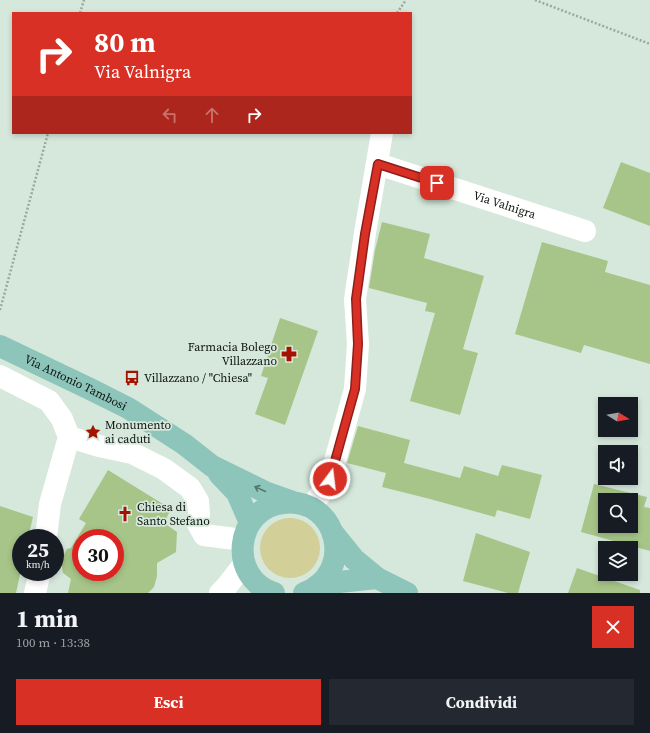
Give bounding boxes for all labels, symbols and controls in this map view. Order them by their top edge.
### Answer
text: 80 m [94,23,156,61]
icon: right [28,28,80,80]
text: Via Valnigra [94,59,191,84]
icon: left [159,104,181,126]
icon: ahead [201,104,223,126]
icon: right [243,104,265,126]
pin [420,166,454,200]
icon: arrive [426,172,448,194]
street label: Via Valnigra [471,187,539,223]
place label: Farmacia Bolego Villazzano [188,339,277,369]
pharmacy icon: Farmacia Bolego Villazzano [280,345,298,363]
street label: Via Antonio Tambosi [22,351,130,414]
bus stop icon: Villazzano / "Chiesa" [123,369,141,387]
place label: Villazzano / "Chiesa" [144,370,252,386]
north arrow [598,397,638,437]
map controls [598,397,638,581]
place label: Monumento ai caduti [105,417,171,447]
place icon: Monumento ai caduti [84,423,102,441]
button: sound [598,445,638,485]
position arrow [309,458,351,500]
one-way arrow [254,485,266,492]
button: search [598,493,638,533]
place label: Chiesa di Santo Stefano [137,499,210,529]
church icon: Chiesa di Santo Stefano [116,505,134,523]
speed limit sign: 30 [72,529,124,581]
text: 25 [27,536,49,564]
button: layers [598,541,638,581]
text: km/h [26,558,50,571]
text: 1 min [16,602,78,635]
button: close [592,606,634,648]
text: 100 m · 13:38 [16,634,90,651]
button: Esci [16,679,321,725]
button: Condividi [329,679,634,725]

